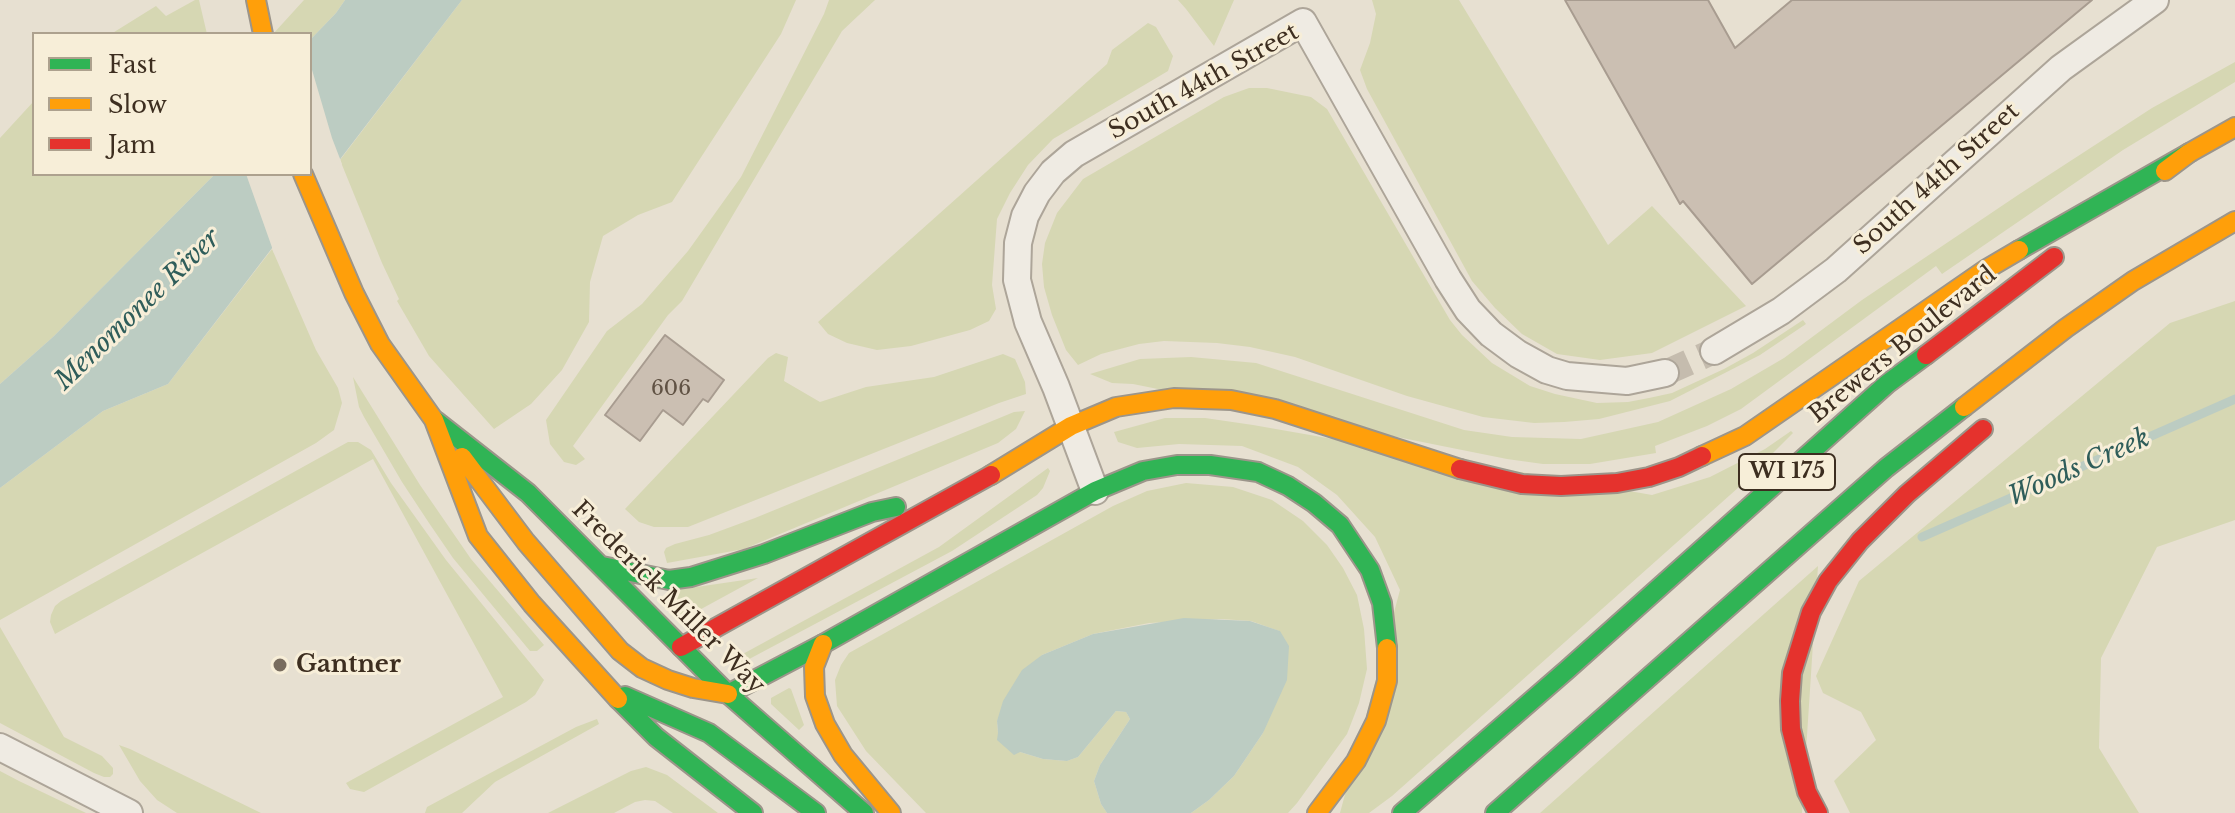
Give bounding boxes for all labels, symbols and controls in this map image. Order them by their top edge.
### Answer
street label: South 44th Street [1104,18,1304,146]
legend [32,32,312,176]
text: Fast [108,50,156,79]
text: Slow [108,90,167,119]
street label: South 44th Street [1848,97,2026,261]
text: Jam [108,130,156,159]
water label: Menomonee River [49,223,227,397]
street label: Brewers Boulevard [1804,261,2002,429]
house number: 606 [651,377,691,401]
water label: Woods Creek [2003,423,2155,513]
road number: WI 175 [1739,454,1835,490]
street label: Frederick Miller Way [565,495,771,701]
place label: Gantner [296,651,401,679]
marker: Gantner [271,656,289,674]

